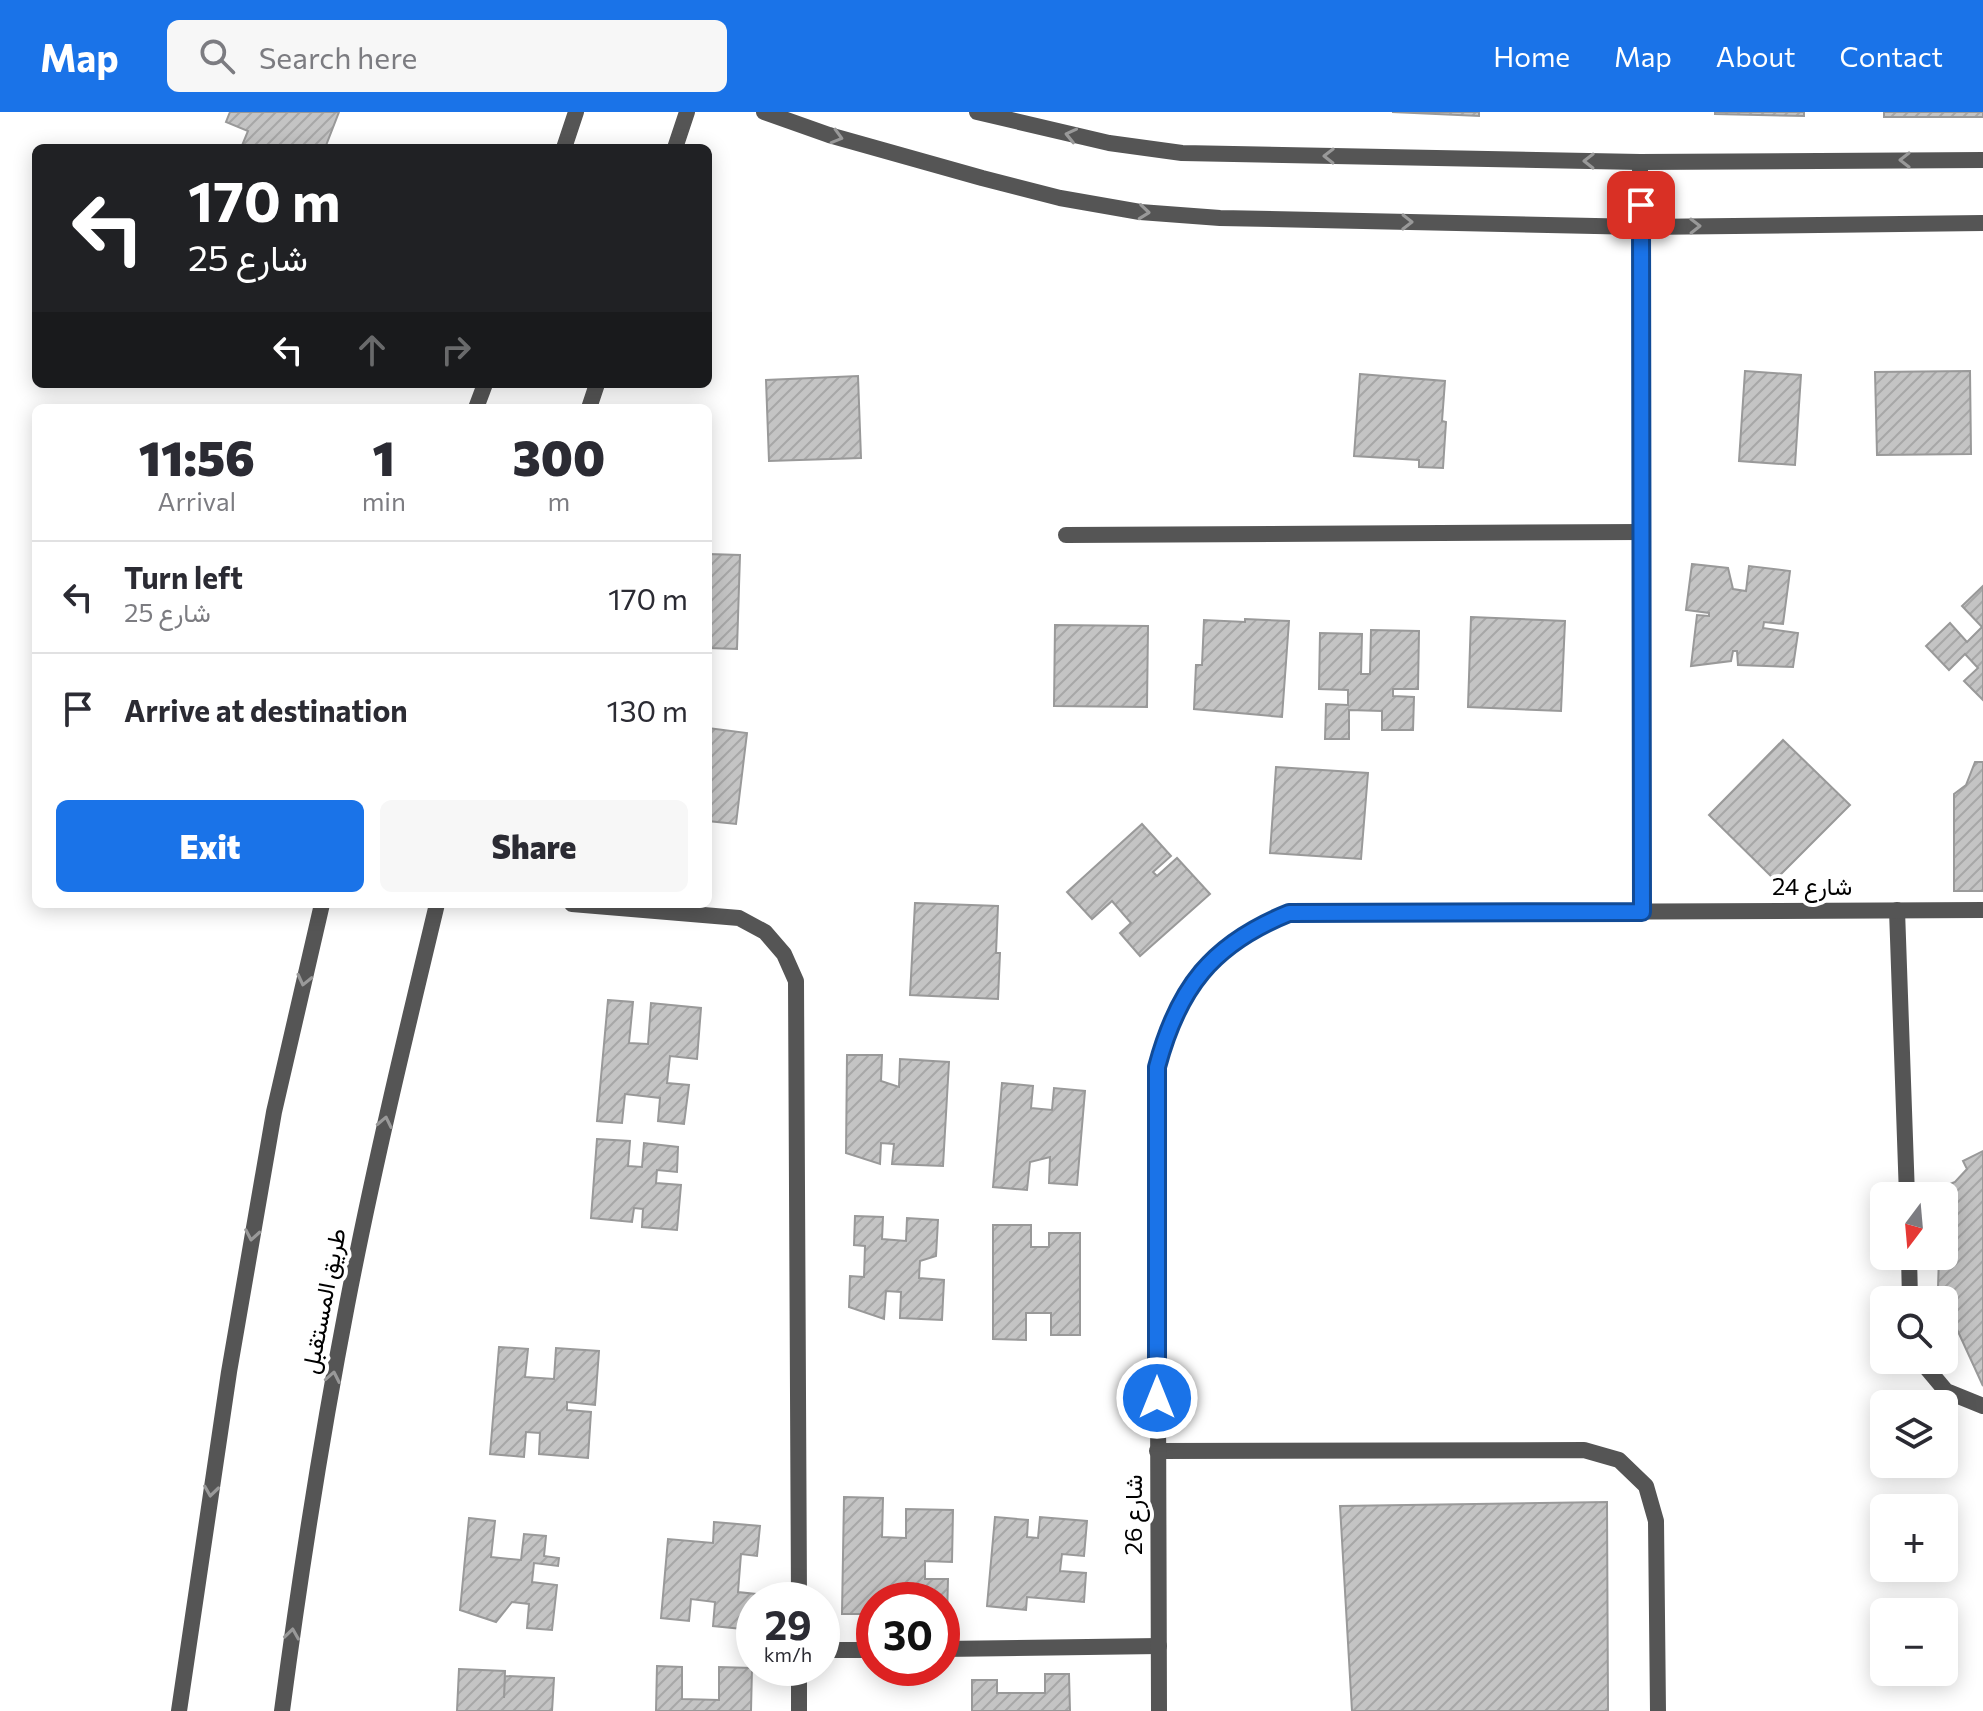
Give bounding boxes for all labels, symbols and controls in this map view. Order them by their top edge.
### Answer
search box [167,20,727,92]
text: Map [40,33,119,80]
icon: search [195,34,239,78]
text: Search here [259,38,417,75]
text: Home [1493,39,1570,73]
text: Map [1614,39,1672,73]
text: About [1716,39,1796,73]
text: Contact [1840,39,1943,73]
one-way arrow [1064,127,1078,144]
one-way arrow [830,128,844,144]
one-way arrow [1322,147,1335,164]
one-way arrow [1898,151,1911,169]
one-way arrow [1582,153,1595,170]
text: 170 m [188,165,341,234]
pin [1607,171,1675,239]
icon: left [56,176,160,280]
icon: arrive [1619,183,1663,227]
one-way arrow [1138,203,1151,220]
one-way arrow [1401,213,1414,230]
one-way arrow [1689,217,1702,235]
text: شارع 25 [188,234,308,278]
icon: left [266,328,310,372]
icon: ahead [350,328,394,372]
icon: right [434,328,478,372]
text: 11:56 [139,427,255,486]
text: 1 [373,427,395,486]
text: 300 [513,427,605,486]
text: Arrival [157,485,236,516]
text: min [362,485,406,516]
text: m [548,485,570,516]
text: Turn left [124,558,243,595]
icon: left [56,575,100,619]
text: 170 m [608,579,688,616]
text: شارع 25 [124,596,211,627]
icon: arrive [56,687,100,731]
text: Arrive at destination [124,691,408,728]
text: 130 m [607,691,688,728]
button: Exit [56,800,364,892]
button: Share [380,800,688,892]
street label: شارع 24 [1772,871,1852,903]
one-way arrow [296,973,313,986]
one-way arrow [376,1116,393,1130]
north arrow [1870,1182,1958,1270]
map controls [1870,1182,1958,1686]
street label: طريق المستقبل [294,1226,353,1376]
one-way arrow [245,1228,262,1241]
button: search [1870,1286,1958,1374]
position arrow [1115,1356,1199,1440]
one-way arrow [324,1370,341,1384]
button: layers [1870,1390,1958,1478]
street label: شارع 26 [1118,1475,1150,1555]
one-way arrow [203,1484,220,1498]
button: + [1870,1494,1958,1582]
speed limit sign: 30 [856,1582,960,1686]
button: − [1870,1598,1958,1686]
text: 29 [764,1599,812,1648]
one-way arrow [283,1627,300,1641]
text: km/h [764,1642,812,1666]

